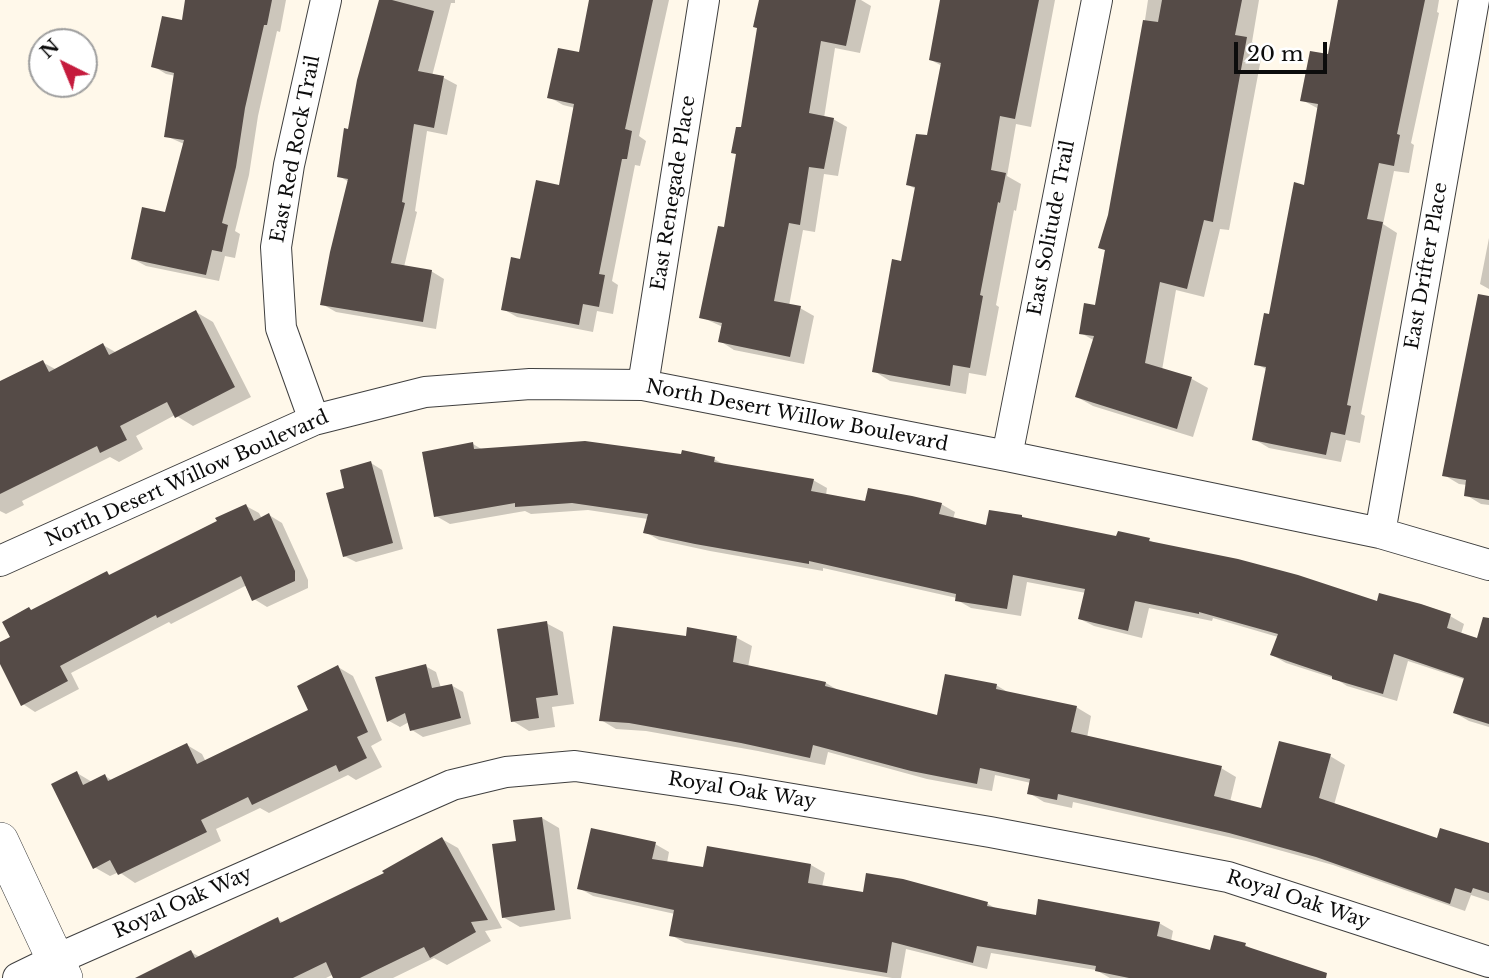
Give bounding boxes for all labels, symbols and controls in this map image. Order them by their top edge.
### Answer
north arrow [28,28,98,98]
scale bar [1237,28,1330,72]
text: N [35,34,64,63]
text: 20 m [1247,41,1304,67]
street label: East Red Rock Trail [267,53,325,245]
street label: East Renegade Place [647,94,701,292]
street label: East Solitude Trail [1024,138,1080,318]
street label: East Drifter Place [1401,181,1453,351]
street label: North Desert Willow Boulevard [644,375,950,457]
street label: North Desert Willow Boulevard [42,406,332,552]
street label: Royal Oak Way [666,768,818,814]
street label: Royal Oak Way [110,862,256,944]
street label: Royal Oak Way [1223,866,1373,934]

